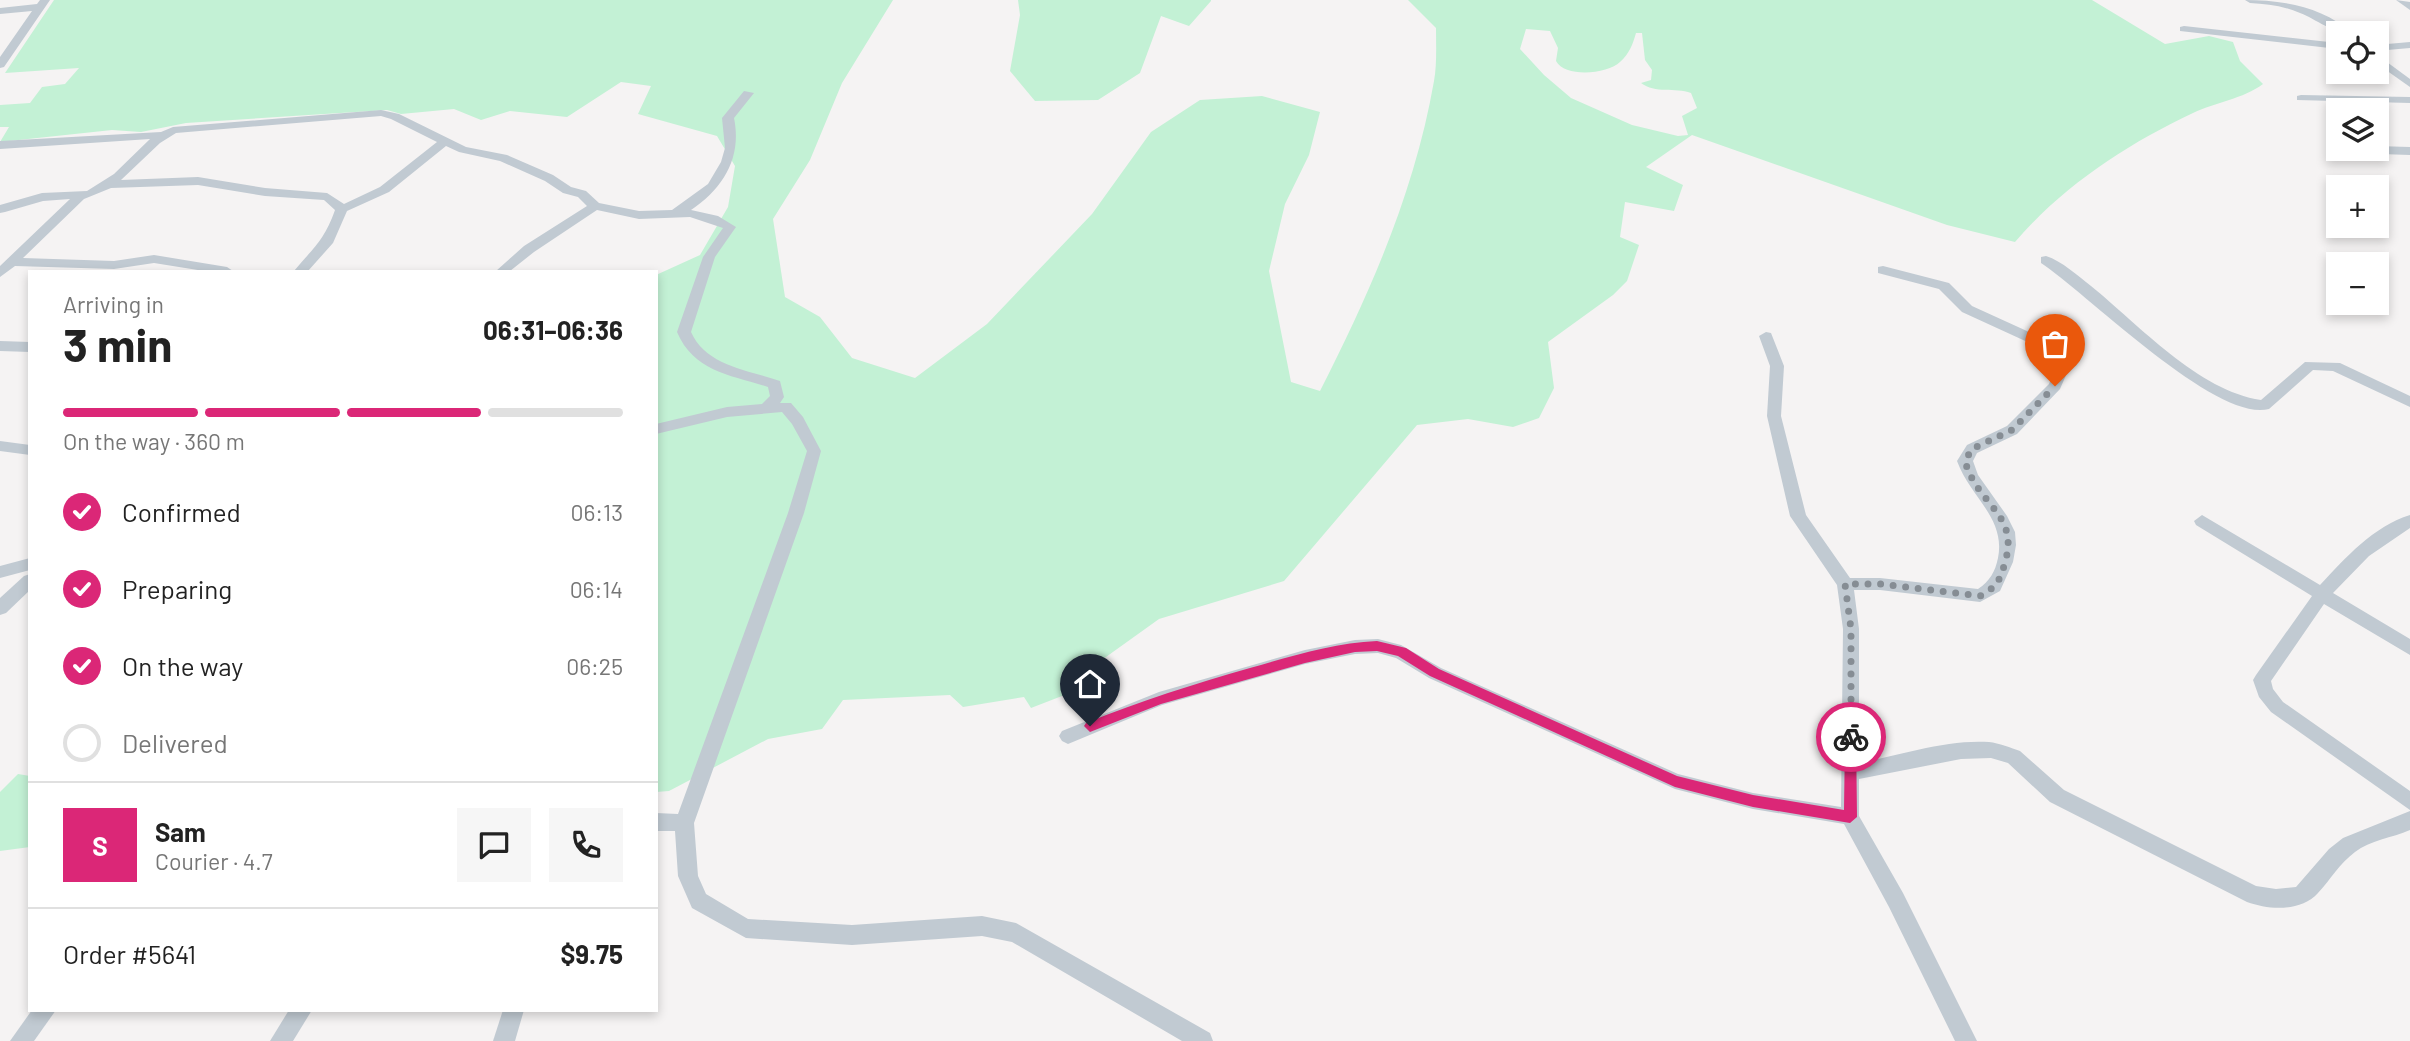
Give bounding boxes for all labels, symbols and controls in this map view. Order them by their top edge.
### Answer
map controls [2326,21,2389,315]
button: locate [2326,21,2389,84]
button: layers [2326,98,2389,161]
button: + [2326,175,2389,238]
button: − [2326,252,2389,315]
text: Arriving in [63,290,164,318]
text: 06:31–06:36 [483,314,623,345]
pin [2025,314,2085,386]
text: 3 min [63,316,172,371]
icon: bag [2036,325,2074,363]
text: On the way · 360 m [63,427,245,455]
icon: check [63,493,101,531]
text: Confirmed [122,496,241,527]
text: 06:13 [570,498,623,526]
icon: check [63,570,101,608]
text: Preparing [122,573,232,604]
text: 06:14 [570,575,623,603]
icon: check [63,647,101,685]
text: On the way [122,650,243,681]
text: 06:25 [566,652,623,680]
pin [1060,654,1120,726]
icon: home [1071,665,1109,703]
courier [1816,702,1886,772]
icon: bike [1832,718,1870,756]
text: Delivered [122,727,228,758]
button: chat [457,808,531,882]
button: phone [549,808,623,882]
text: Sam [155,816,206,847]
text: S [92,830,108,861]
text: Courier · 4.7 [155,847,273,875]
text: Order #5641 [63,938,196,969]
text: $9.75 [560,938,623,969]

